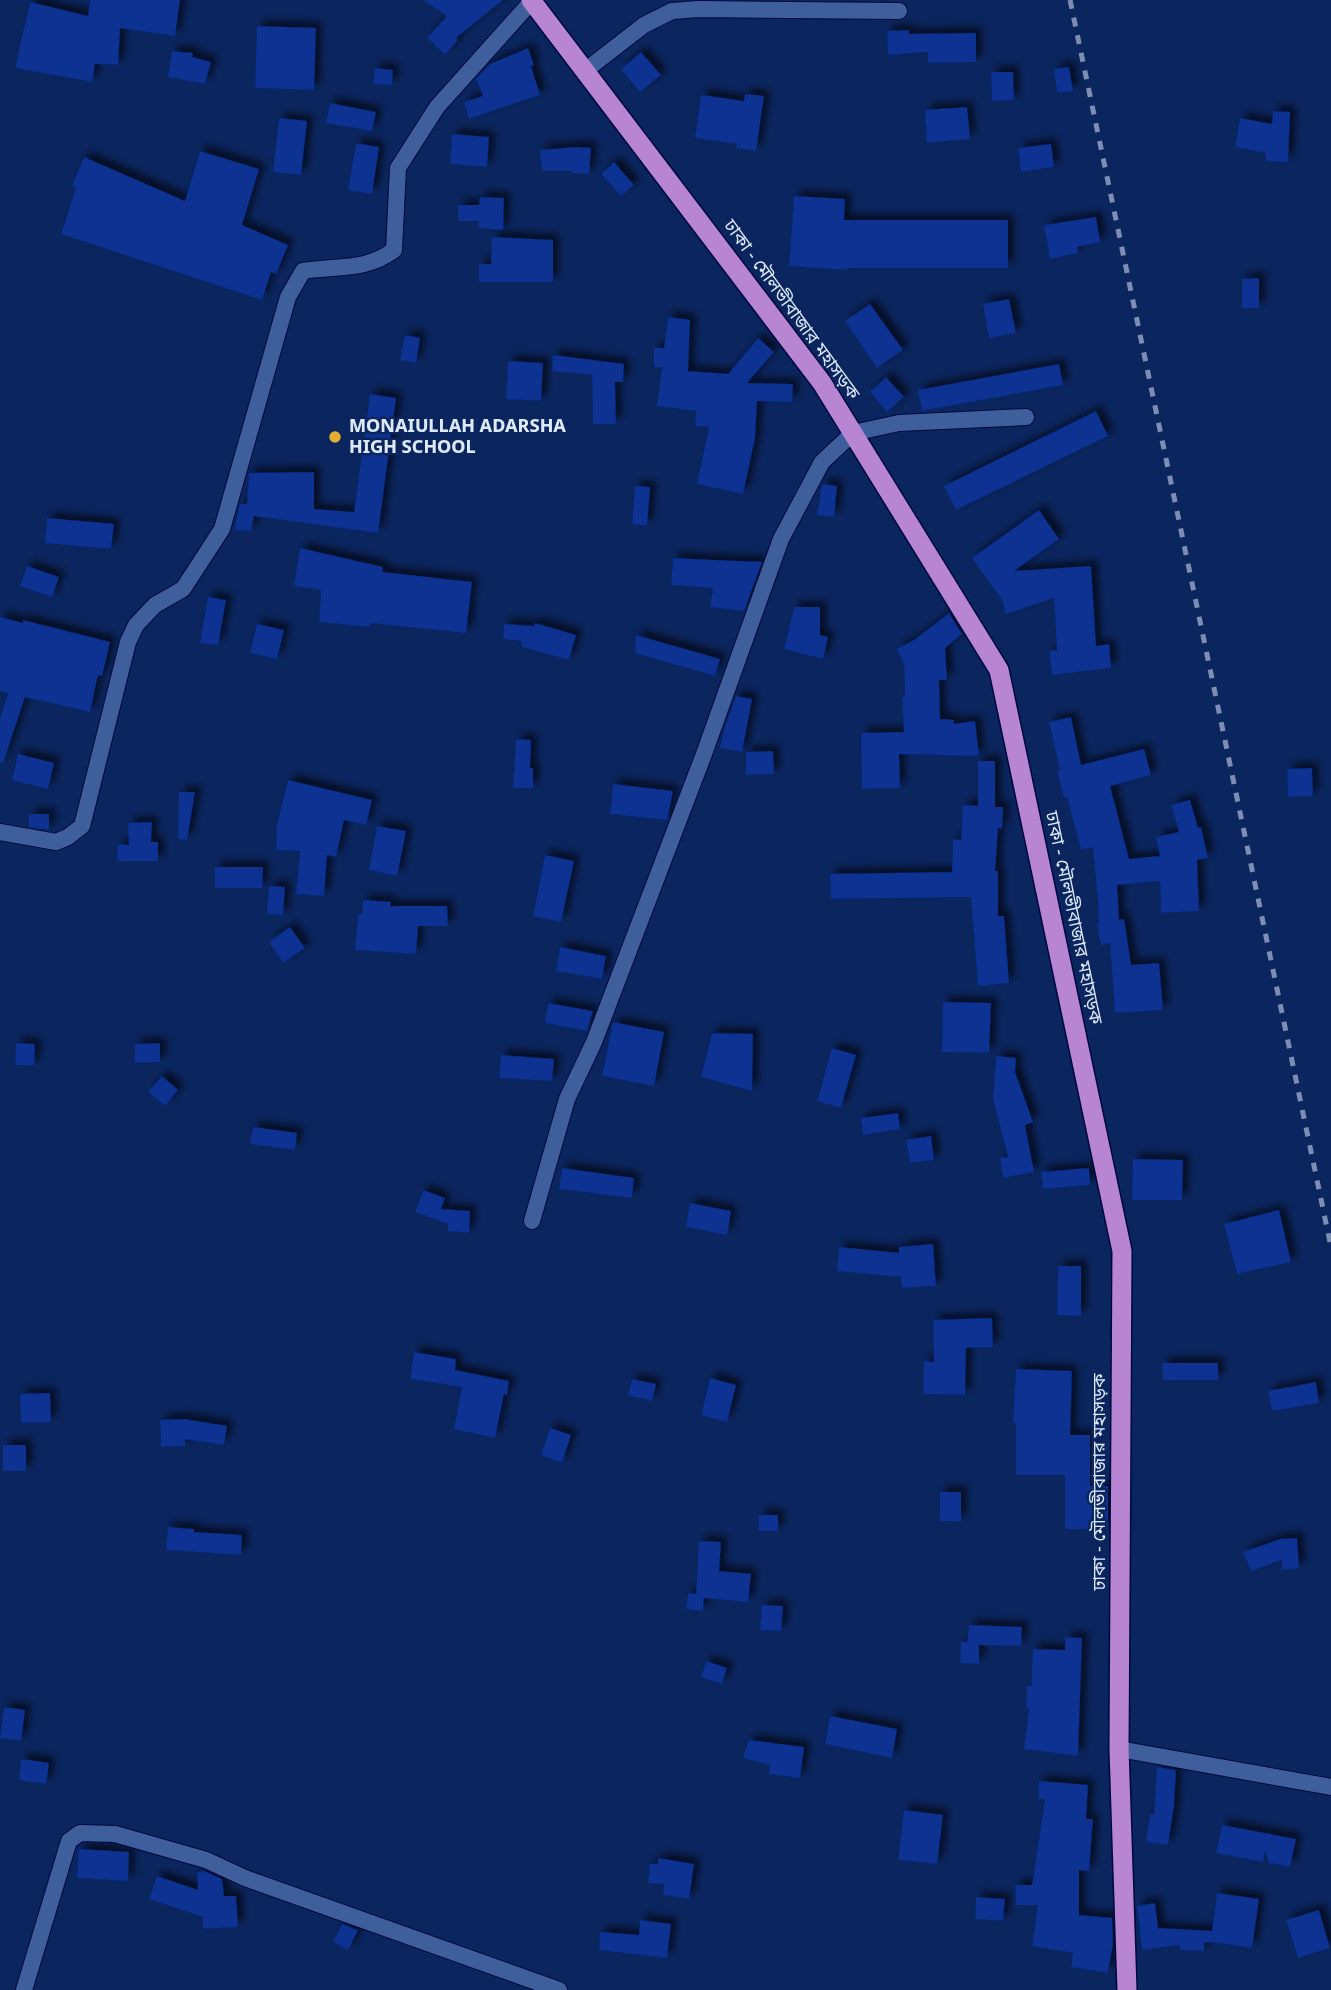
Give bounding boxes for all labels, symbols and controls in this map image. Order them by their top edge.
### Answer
street label: ঢাকা - মৌলভীবাজার মহাসড়ক [717,214,865,405]
place label: MONAIULLAH ADARSHA HIGH SCHOOL [349,415,566,460]
marker: MONAIULLAH ADARSHA HIGH SCHOOL [327,429,343,445]
street label: ঢাকা - মৌলভীবাজার মহাসড়ক [1038,808,1107,1027]
street label: ঢাকা - মৌলভীবাজার মহাসড়ক [1088,1373,1112,1592]

